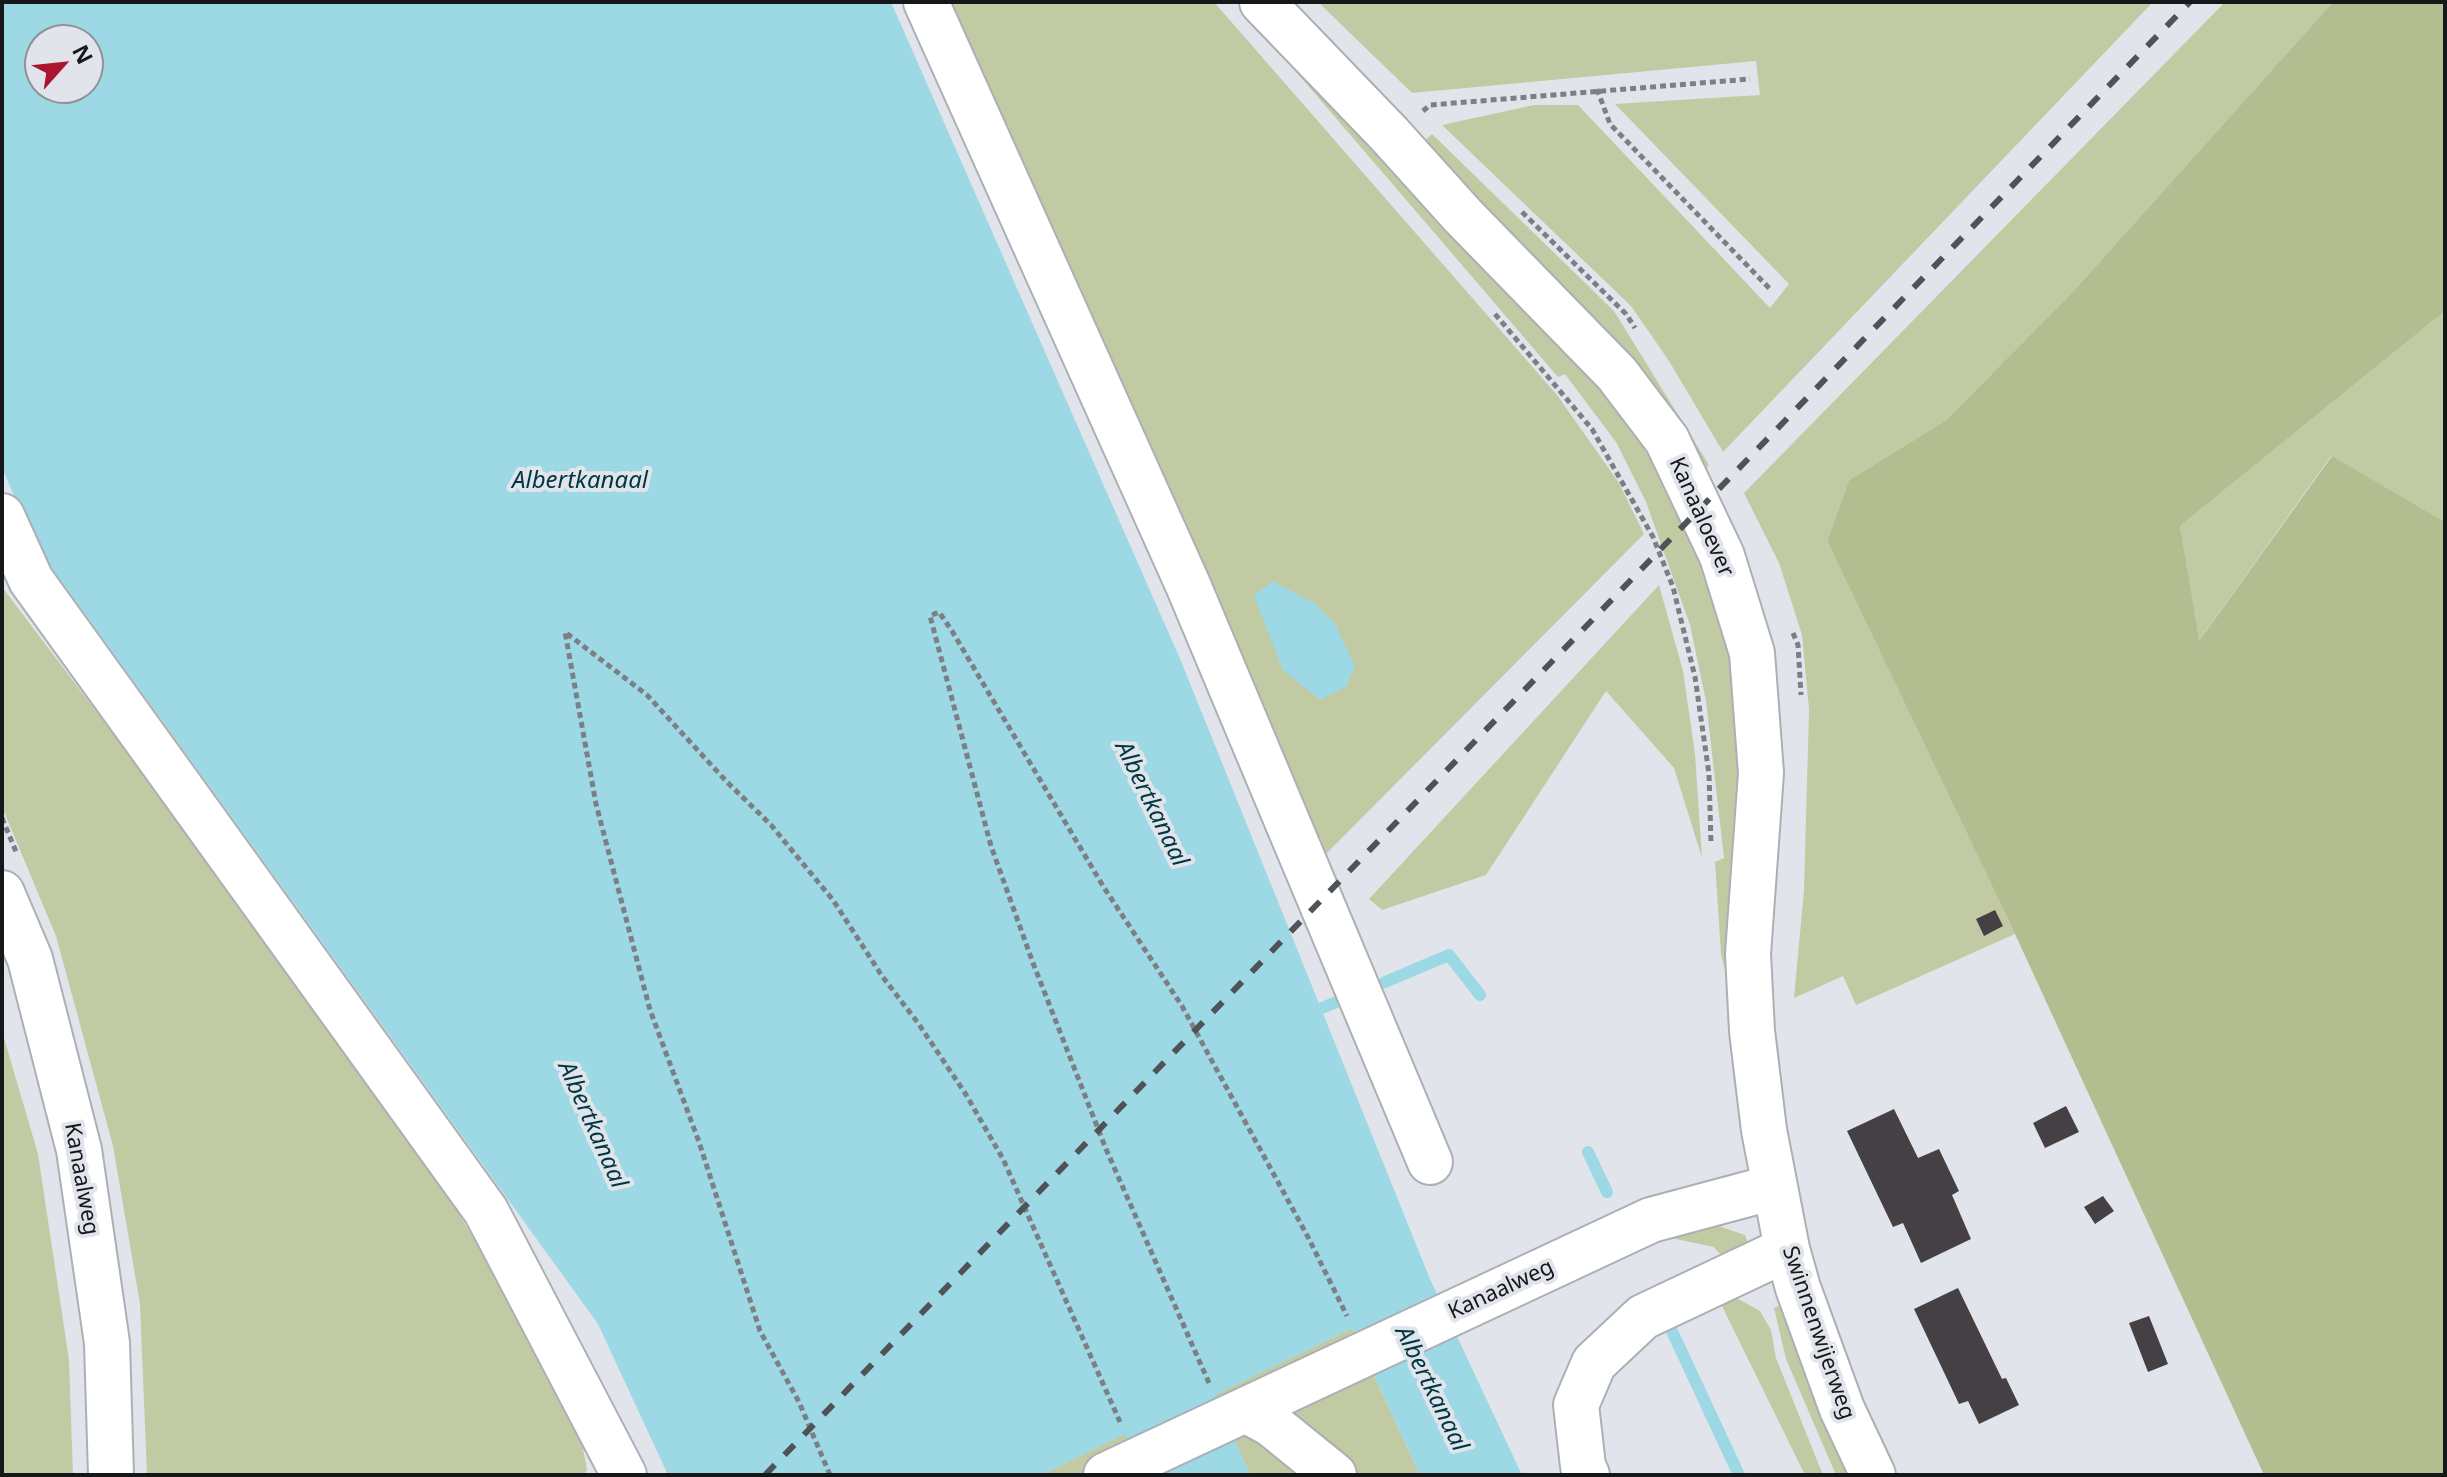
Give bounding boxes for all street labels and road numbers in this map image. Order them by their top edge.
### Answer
street label: Kanaaloever [1663,453,1739,581]
street label: Kanaalweg [58,1121,104,1237]
street label: Swinnenwijerweg [1776,1243,1860,1423]
street label: Kanaalweg [1444,1254,1558,1326]

